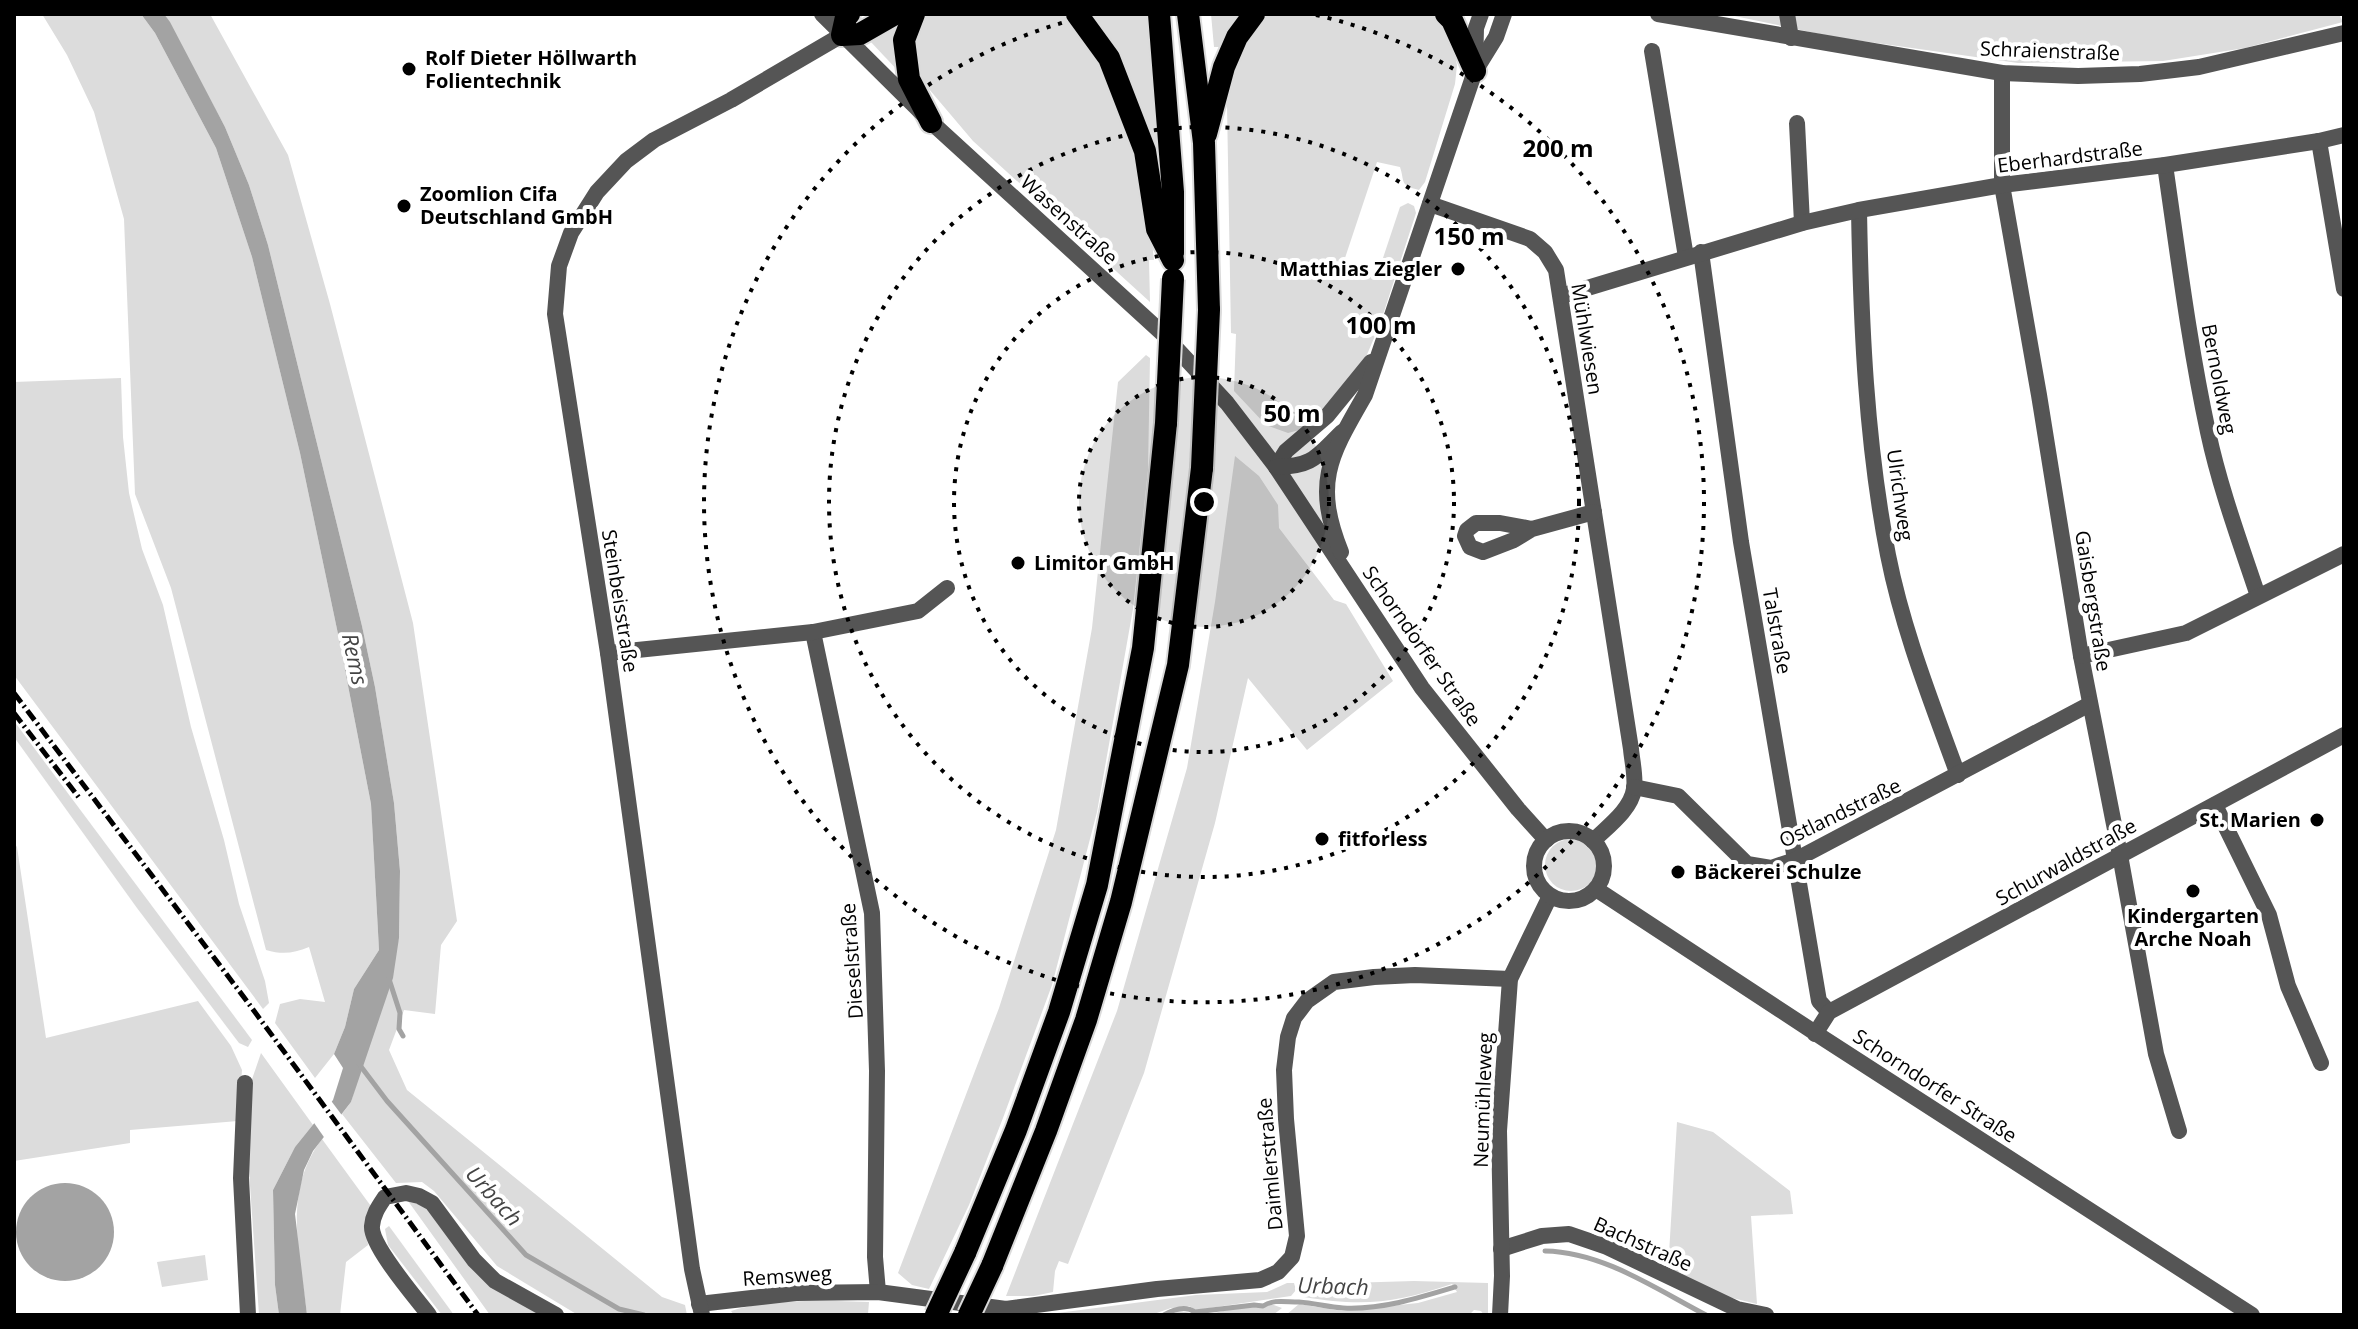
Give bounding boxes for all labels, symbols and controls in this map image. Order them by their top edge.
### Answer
street label: Schraienstraße [1979,35,2121,66]
place label: Rolf Dieter Höllwarth Folientechnik [425,44,637,94]
marker: Rolf Dieter Höllwarth Folientechnik [400,60,418,78]
text: 200 m [1523,131,1593,164]
street label: Eberhardstraße [1996,134,2144,179]
street label: Wasenstraße [1015,169,1124,271]
place label: Zoomlion Cifa Deutschland GmbH [420,180,613,230]
marker: Zoomlion Cifa Deutschland GmbH [395,197,413,215]
text: 150 m [1434,219,1504,252]
place label: Matthias Ziegler [1279,255,1442,282]
marker: Matthias Ziegler [1449,260,1467,278]
street label: Mühlwiesen [1565,281,1610,397]
text: 100 m [1346,308,1416,341]
street label: Bernoldweg [2196,322,2243,436]
text: 50 m [1263,396,1321,429]
street label: Ulrichweg [1881,447,1920,543]
centre of rings [1190,488,1218,516]
street label: Steinbeisstraße [596,528,645,674]
street label: Gaisbergstraße [2069,528,2118,673]
place label: Limitor GmbH [1034,549,1175,576]
marker: Limitor GmbH [1009,554,1027,572]
street label: Schorndorfer Straße [1357,560,1488,731]
street label: Talstraße [1757,586,1798,676]
water label: Rems [336,630,376,688]
street label: Ostlandstraße [1774,771,1905,854]
place label: St. Marien [2199,806,2301,833]
marker: St. Marien [2308,811,2326,829]
street label: Schurwaldstraße [1991,812,2141,911]
place label: fitforless [1338,825,1428,852]
marker: fitforless [1313,830,1331,848]
place label: Bäckerei Schulze [1694,858,1861,885]
marker: Bäckerei Schulze [1669,863,1687,881]
marker: Kindergarten Arche Noah [2184,882,2202,900]
street label: Dieselstraße [834,902,869,1020]
place label: Kindergarten Arche Noah [2127,902,2259,952]
street label: Schorndorfer Straße [1848,1022,2022,1149]
street label: Neumühleweg [1467,1032,1498,1168]
street label: Daimlerstraße [1250,1096,1289,1232]
water label: Urbach [460,1159,530,1232]
street label: Bachstraße [1590,1210,1697,1277]
street label: Remsweg [742,1259,833,1292]
water label: Urbach [1297,1269,1369,1301]

